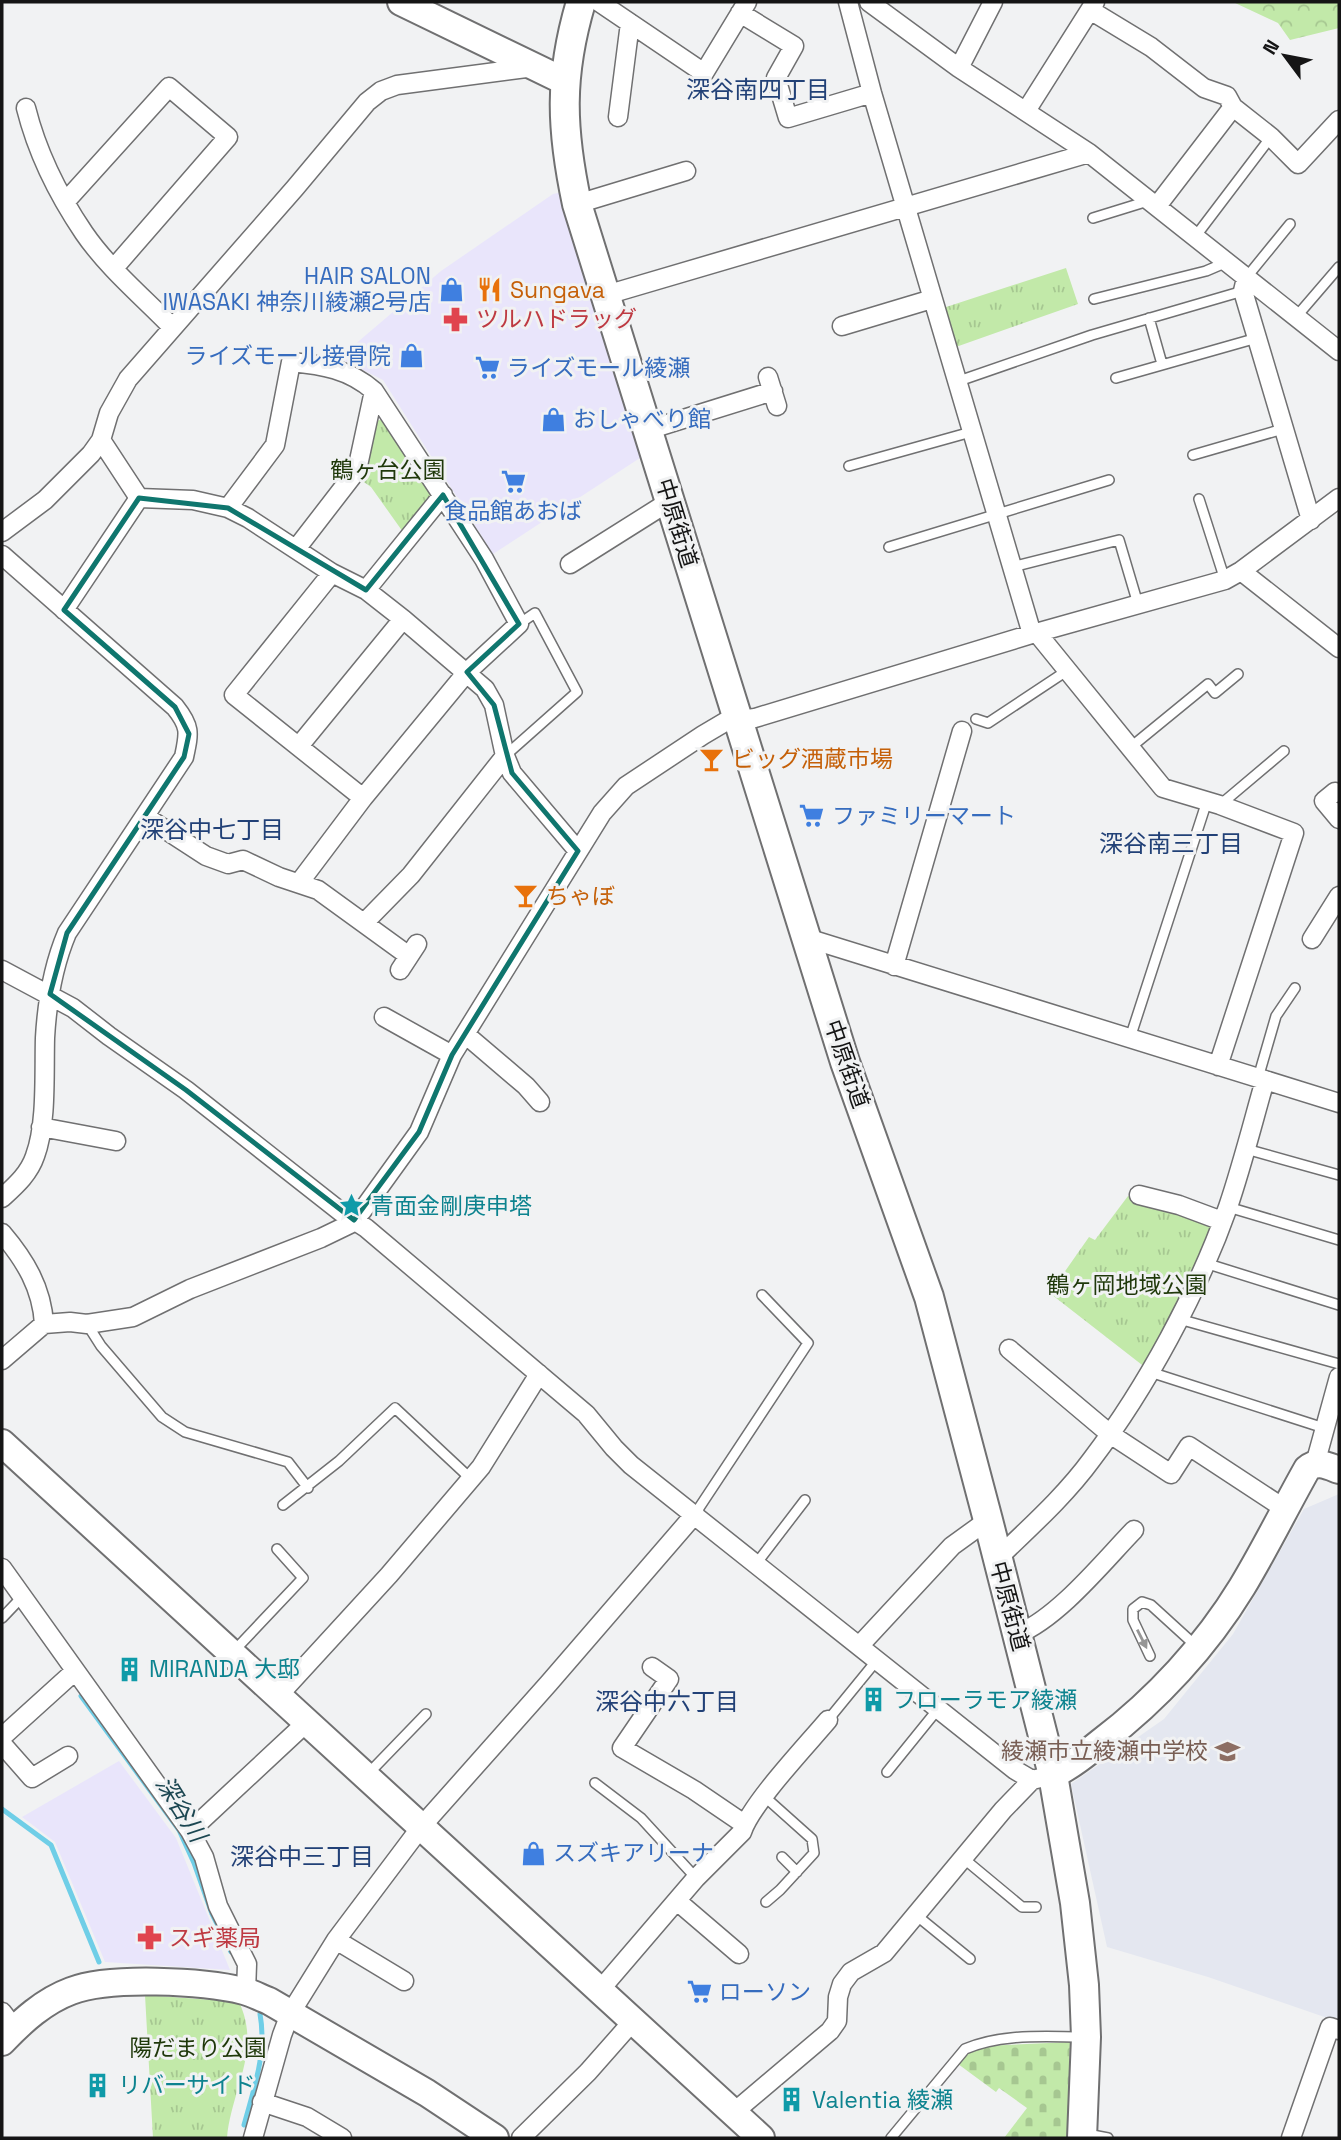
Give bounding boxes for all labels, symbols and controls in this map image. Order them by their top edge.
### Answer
north arrow [1250,21,1320,91]
text: N [1257,35,1285,59]
district label: 深谷南四丁目 [686,74,830,105]
place label: HAIR SALON IWASAKI 神奈川綾瀬2号店 [162,261,431,317]
shop icon: HAIR SALON IWASAKI 神奈川綾瀬2号店 [437,275,465,303]
place label: Sungava [510,275,605,305]
restaurant icon: Sungava [476,276,504,304]
place label: ツルハドラッグ [476,304,637,334]
pharmacy icon: ツルハドラッグ [442,305,470,333]
place label: ライズモール接骨院 [185,341,391,371]
shop icon: ライズモール接骨院 [397,342,425,370]
place label: ライズモール綾瀬 [507,353,690,383]
supermarket icon: ライズモール綾瀬 [473,354,501,382]
place label: おしゃべり館 [573,404,711,434]
shop icon: おしゃべり館 [539,405,567,433]
park label: 鶴ヶ台公園 [331,455,446,485]
supermarket icon: 食品館あおば [499,467,527,495]
street label: 中原街道 [649,475,705,571]
place label: 食品館あおば [444,496,582,526]
place label: ビッグ酒蔵市場 [732,744,893,774]
bar icon: ビッグ酒蔵市場 [698,745,726,773]
place label: ファミリーマート [832,801,1016,831]
supermarket icon: ファミリーマート [798,802,826,830]
district label: 深谷中七丁目 [140,814,284,845]
district label: 深谷南三丁目 [1099,828,1243,859]
place label: ちゃぼ [546,881,615,911]
bar icon: ちゃぼ [512,882,540,910]
street label: 中原街道 [818,1016,876,1112]
place label: 青面金剛庚申塔 [371,1191,532,1221]
place icon: 青面金剛庚申塔 [337,1192,365,1220]
park label: 鶴ヶ岡地域公園 [1047,1270,1208,1300]
street label: 中原街道 [984,1558,1036,1654]
one-way arrow [1137,1629,1148,1649]
place label: MIRANDA 大邸 [149,1654,300,1684]
building icon: MIRANDA 大邸 [115,1655,143,1683]
place label: フローラモア綾瀬 [893,1685,1077,1715]
district label: 深谷中六丁目 [595,1686,739,1717]
building icon: フローラモア綾瀬 [859,1686,887,1714]
place label: 綾瀬市立綾瀬中学校 [1001,1736,1208,1766]
school or university icon: 綾瀬市立綾瀬中学校 [1214,1737,1242,1765]
water label: 深谷川 [149,1770,215,1850]
place label: スズキアリーナ [553,1838,714,1868]
shop icon: スズキアリーナ [519,1839,547,1867]
district label: 深谷中三丁目 [230,1841,374,1872]
place label: スギ薬局 [169,1923,261,1953]
pharmacy icon: スギ薬局 [135,1924,163,1952]
place label: ローソン [719,1977,811,2007]
supermarket icon: ローソン [685,1978,713,2006]
park label: 陽だまり公園 [129,2033,267,2063]
place label: リバーサイド [118,2070,256,2100]
building icon: リバーサイド [84,2071,112,2099]
place label: Valentia 綾瀬 [812,2085,953,2115]
building icon: Valentia 綾瀬 [778,2086,806,2114]

